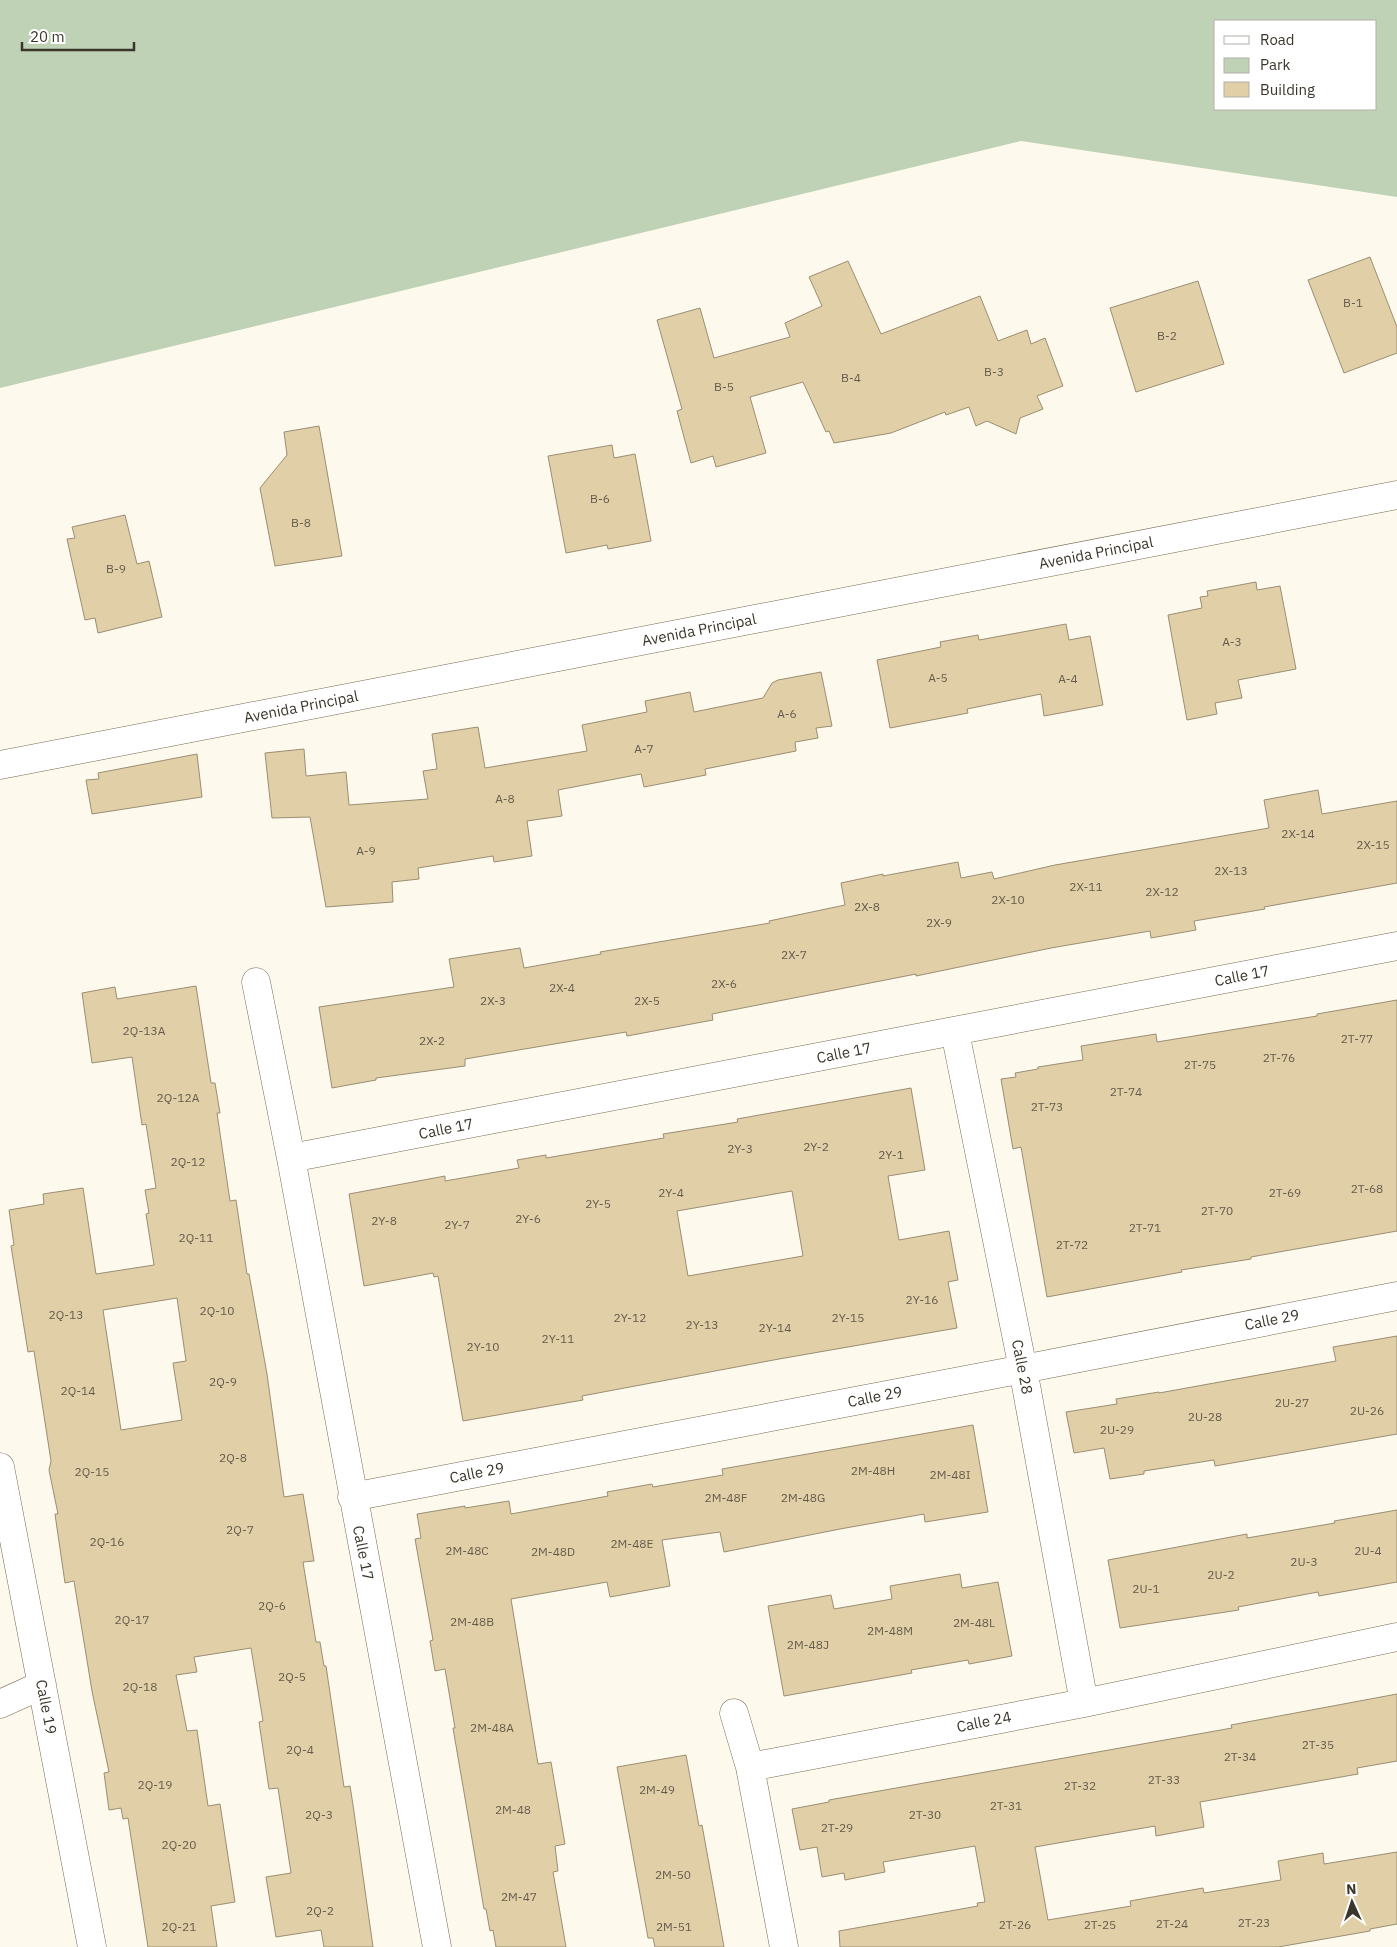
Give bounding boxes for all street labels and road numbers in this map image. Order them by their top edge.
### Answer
street label: Avenida Principal [1037,532,1155,573]
street label: Avenida Principal [640,609,758,650]
street label: Avenida Principal [242,686,360,727]
street label: Calle 17 [1213,961,1271,990]
street label: Calle 17 [815,1038,873,1067]
street label: Calle 17 [417,1114,475,1143]
street label: Calle 29 [1243,1305,1301,1334]
street label: Calle 28 [1008,1338,1037,1396]
street label: Calle 29 [846,1382,904,1411]
street label: Calle 29 [448,1458,506,1487]
street label: Calle 17 [349,1524,378,1582]
street label: Calle 19 [32,1678,61,1736]
street label: Calle 24 [955,1707,1013,1736]

